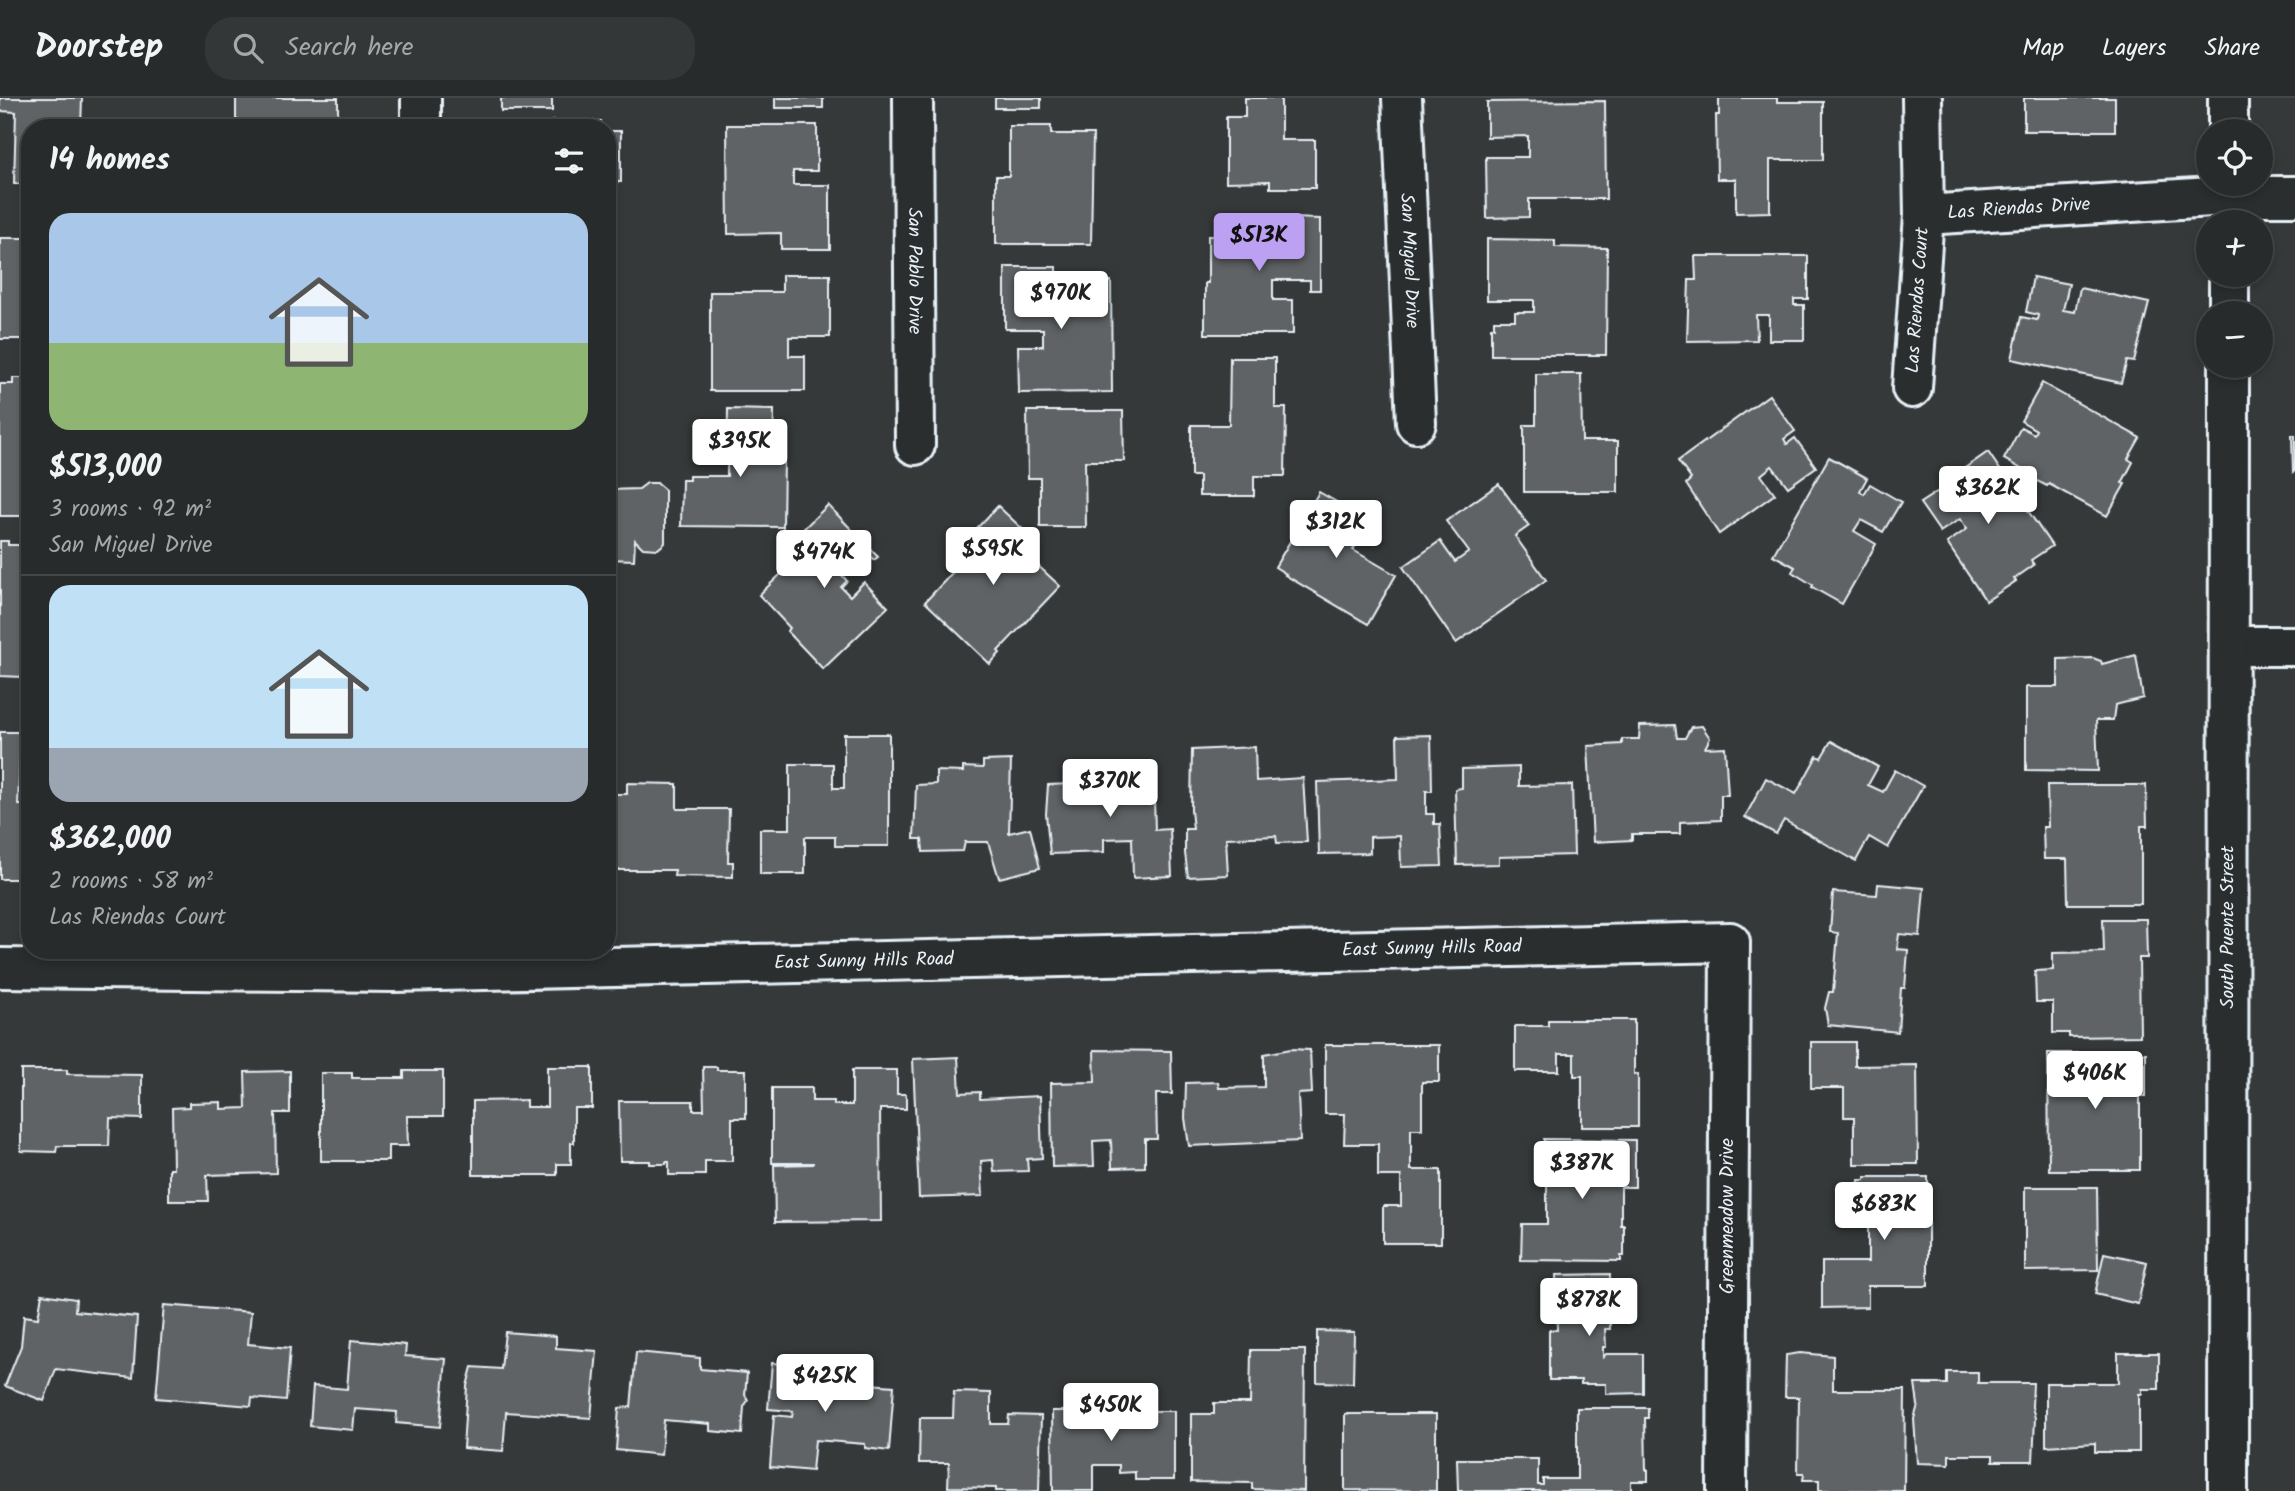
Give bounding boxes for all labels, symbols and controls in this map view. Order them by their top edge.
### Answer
search box [205,17,695,80]
text: Doorstep [35,22,163,75]
text: Search here [285,27,413,69]
icon: search [229,29,267,67]
text: Map [2022,29,2064,68]
text: Layers [2102,29,2166,68]
text: Share [2204,29,2260,68]
map controls [2196,119,2273,378]
button: locate [2196,119,2273,196]
text: 14 homes [49,137,170,185]
icon: filters [550,142,588,180]
street label: Las Riendas Drive [1946,190,2092,229]
street label: San Miguel Drive [1391,193,1427,329]
street label: San Pablo Drive [899,208,929,335]
button: + [2196,210,2273,287]
pin: $513K [1210,214,1308,273]
text: $513K [1230,218,1288,254]
street label: Las Riendas Court [1898,226,1938,374]
icon: home [256,259,382,385]
pin: $970K [1012,272,1110,331]
text: $970K [1030,276,1092,312]
button: − [2196,301,2273,378]
pin: $395K [691,420,789,479]
text: $395K [708,424,772,460]
text: $513,000 [49,444,161,492]
pin: $362K [1939,466,2037,526]
text: $362K [1955,471,2021,507]
text: 3 rooms · 92 m² [49,492,211,528]
pin: $312K [1287,500,1385,560]
text: $312K [1306,505,1366,541]
text: San Miguel Drive [49,528,212,564]
pin: $595K [944,528,1042,587]
pin: $474K [775,531,873,590]
text: $595K [962,532,1024,568]
text: $474K [792,535,856,571]
icon: home [256,631,382,757]
pin: $370K [1061,760,1159,819]
text: $370K [1079,764,1141,800]
text: $362,000 [49,816,171,864]
street label: South Puente Street [2213,845,2244,1008]
text: 2 rooms · 58 m² [49,864,213,900]
text: Las Riendas Court [49,900,226,936]
street label: East Sunny Hills Road [1342,932,1522,966]
street label: East Sunny Hills Road [774,944,955,978]
pin: $406K [2046,1052,2144,1111]
text: $406K [2063,1056,2127,1092]
street label: Greenmeadow Drive [1713,1138,1743,1294]
pin: $387K [1533,1142,1631,1201]
text: $387K [1550,1146,1614,1182]
pin: $683K [1835,1182,1933,1242]
text: $683K [1851,1187,1917,1223]
pin: $878K [1540,1278,1638,1338]
text: $878K [1556,1283,1622,1319]
pin: $425K [776,1354,874,1414]
text: $425K [792,1359,858,1395]
pin: $450K [1062,1384,1160,1443]
text: $450K [1079,1388,1143,1424]

